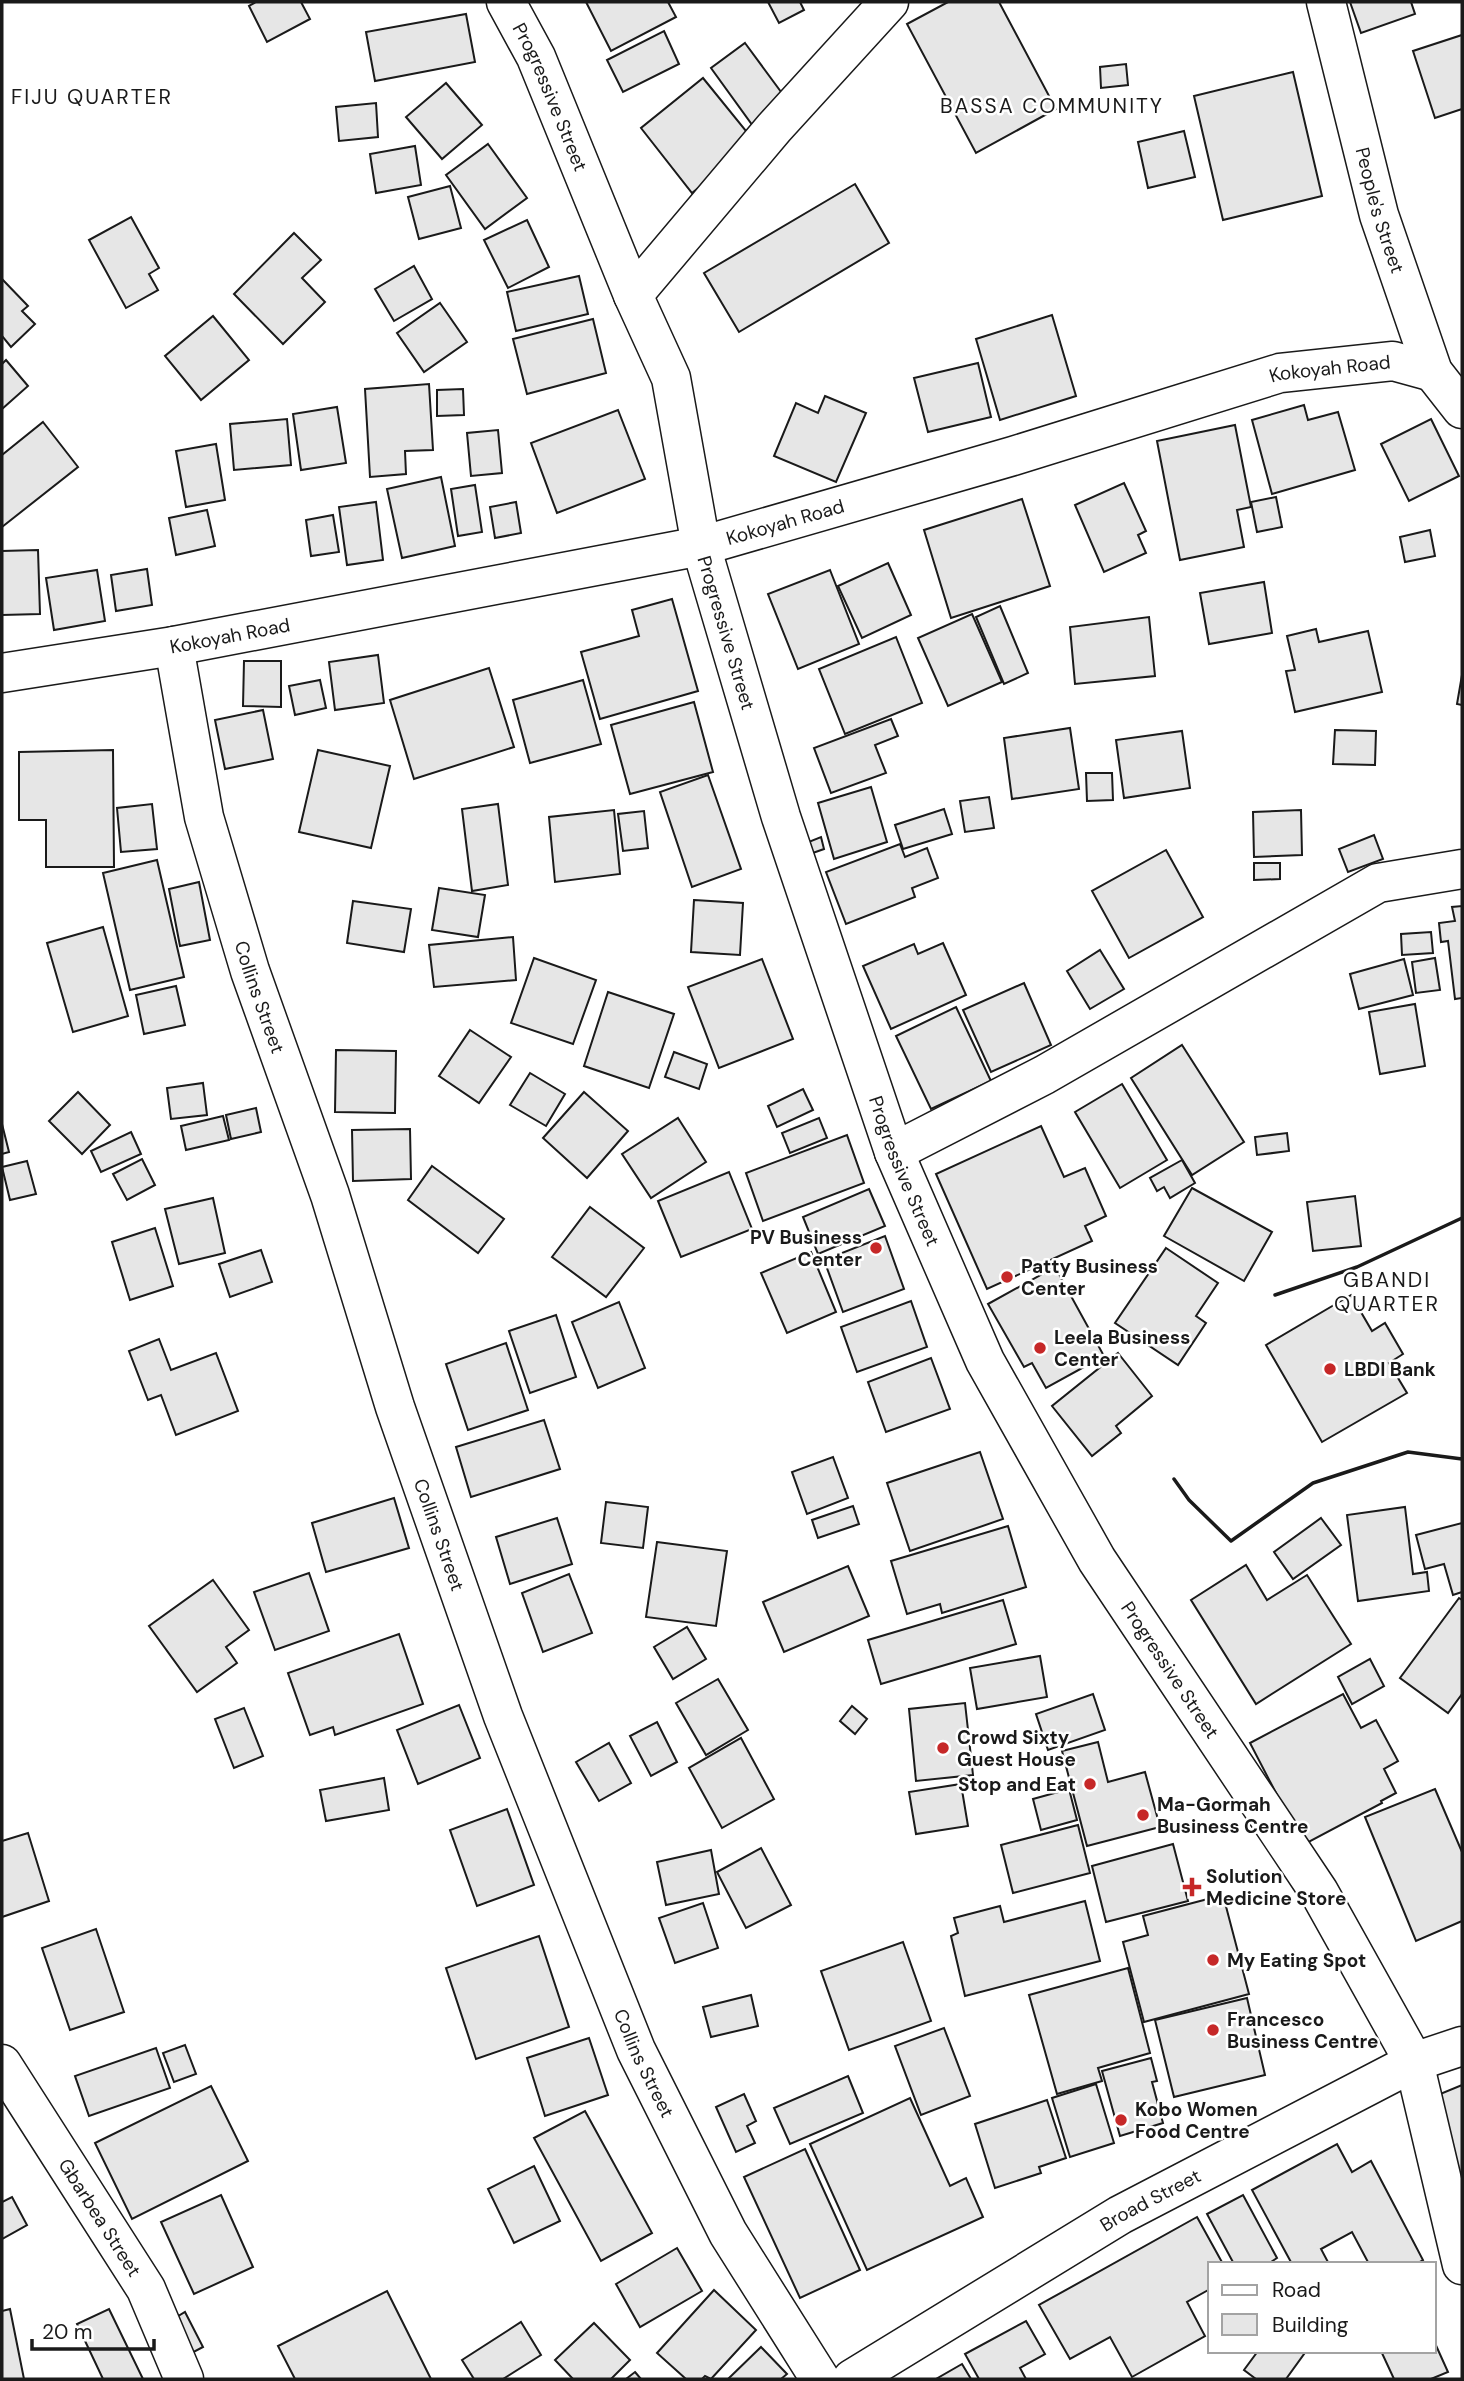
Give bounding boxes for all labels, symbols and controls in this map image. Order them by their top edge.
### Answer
street label: Progressive Street [507,18,593,175]
district label: FIJU QUARTER [11,83,173,111]
district label: BASSA COMMUNITY [940,92,1164,120]
street label: People's Street [1350,145,1410,277]
street label: Kokoyah Road [1266,349,1392,389]
street label: Kokoyah Road [723,493,847,551]
street label: Progressive Street [692,553,761,713]
street label: Kokoyah Road [168,612,292,660]
street label: Collins Street [229,938,290,1057]
street label: Progressive Street [863,1093,945,1250]
place label: PV Business Center [750,1225,862,1272]
marker: PV Business Center [868,1240,884,1256]
place label: Patty Business Center [1021,1254,1158,1301]
district label: GBANDI QUARTER [1334,1266,1440,1318]
marker: Patty Business Center [999,1269,1015,1285]
place label: Leela Business Center [1054,1325,1190,1372]
marker: Leela Business Center [1032,1340,1048,1356]
place label: LBDI Bank [1344,1357,1436,1382]
marker: LBDI Bank [1322,1361,1338,1377]
street label: Collins Street [408,1475,470,1594]
street label: Progressive Street [1115,1597,1225,1743]
place label: Crowd Sixty Guest House [957,1725,1076,1772]
marker: Crowd Sixty Guest House [935,1740,951,1756]
place label: Stop and Eat [958,1772,1076,1797]
marker: Stop and Eat [1082,1776,1098,1792]
place label: Ma-Gormah Business Centre [1157,1792,1308,1839]
marker: Ma-Gormah Business Centre [1135,1807,1151,1823]
place label: Solution Medicine Store [1206,1864,1346,1911]
marker: Solution Medicine Store [1184,1879,1200,1895]
place label: My Eating Spot [1227,1948,1366,1973]
marker: My Eating Spot [1205,1952,1221,1968]
street label: Collins Street [608,2005,680,2122]
place label: Francesco Business Centre [1227,2007,1378,2054]
marker: Francesco Business Centre [1205,2022,1221,2038]
place label: Kobo Women Food Centre [1135,2097,1258,2144]
marker: Kobo Women Food Centre [1113,2112,1129,2128]
street label: Gbarbea Street [53,2154,147,2281]
street label: Broad Street [1095,2163,1205,2237]
legend [1208,2262,1436,2353]
text: Road [1272,2276,1321,2304]
scale bar [32,2308,154,2352]
text: Building [1272,2311,1349,2339]
text: 20 m [42,2318,93,2346]

